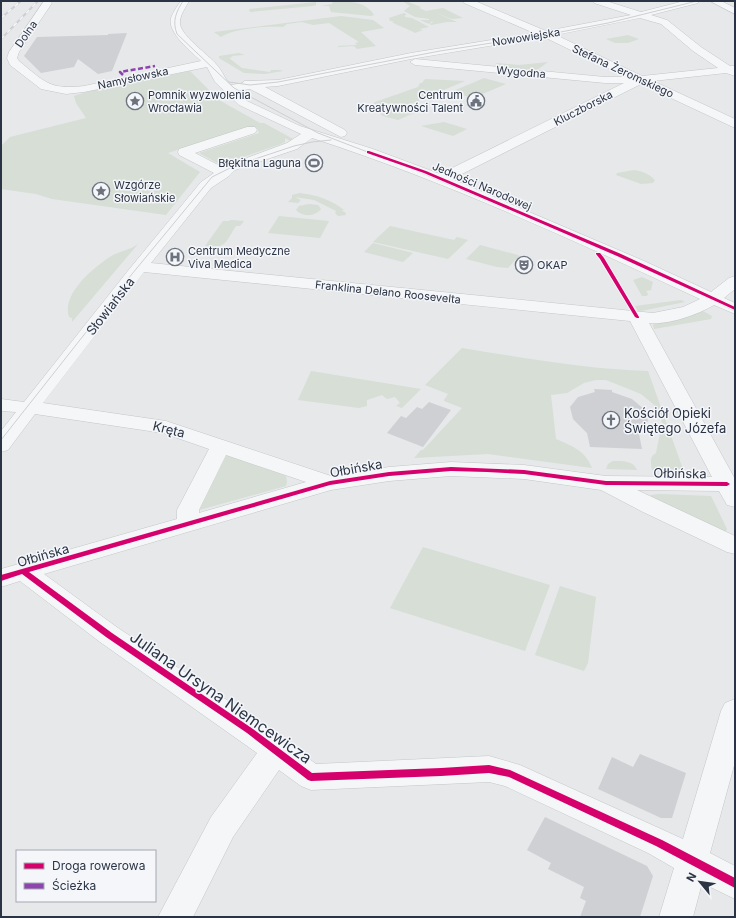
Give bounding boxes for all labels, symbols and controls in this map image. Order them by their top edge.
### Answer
street label: Dolna [12,18,40,50]
street label: Nowowiejska [491,25,561,49]
street label: Stefana Żeromskiego [570,41,676,101]
street label: Wygodna [496,63,546,81]
street label: Namysłowska [96,64,170,92]
street label: Kluczborska [551,87,615,129]
place label: Pomnik wyzwolenia Wrocławia [148,88,251,115]
place label: Centrum Kreatywności Talent [357,88,463,115]
place icon: Pomnik wyzwolenia Wrocławia [125,91,145,111]
public building icon: Centrum Kreatywności Talent [466,91,486,111]
sports icon: Błękitna Laguna [304,153,324,173]
place label: Błękitna Laguna [218,156,301,170]
street label: Jedności Narodowej [430,159,534,213]
place label: Wzgórze Słowiańskie [114,178,175,205]
place icon: Wzgórze Słowiańskie [91,181,111,201]
place label: Centrum Medyczne Viva Medica [188,244,290,271]
hospital icon: Centrum Medyczne Viva Medica [165,247,185,267]
theatre icon: OKAP [514,255,534,275]
place label: OKAP [537,258,567,272]
street label: Słowiańska [82,274,138,338]
street label: Franklina Delano Roosevelta [314,277,462,307]
place label: Kościół Opieki Świętego Józefa [624,405,726,436]
church icon: Kościół Opieki Świętego Józefa [601,410,621,430]
street label: Kręta [151,417,187,441]
street label: Ołbińska [328,456,384,480]
street label: Ołbińska [653,465,707,481]
street label: Ołbińska [15,540,71,570]
street label: Juliana Ursyna Niemcewicza [126,626,316,768]
legend [16,850,156,902]
text: Droga rowerowa [52,858,145,873]
north arrow [680,862,720,902]
text: N [683,870,699,884]
text: Ścieżka [52,878,96,893]

